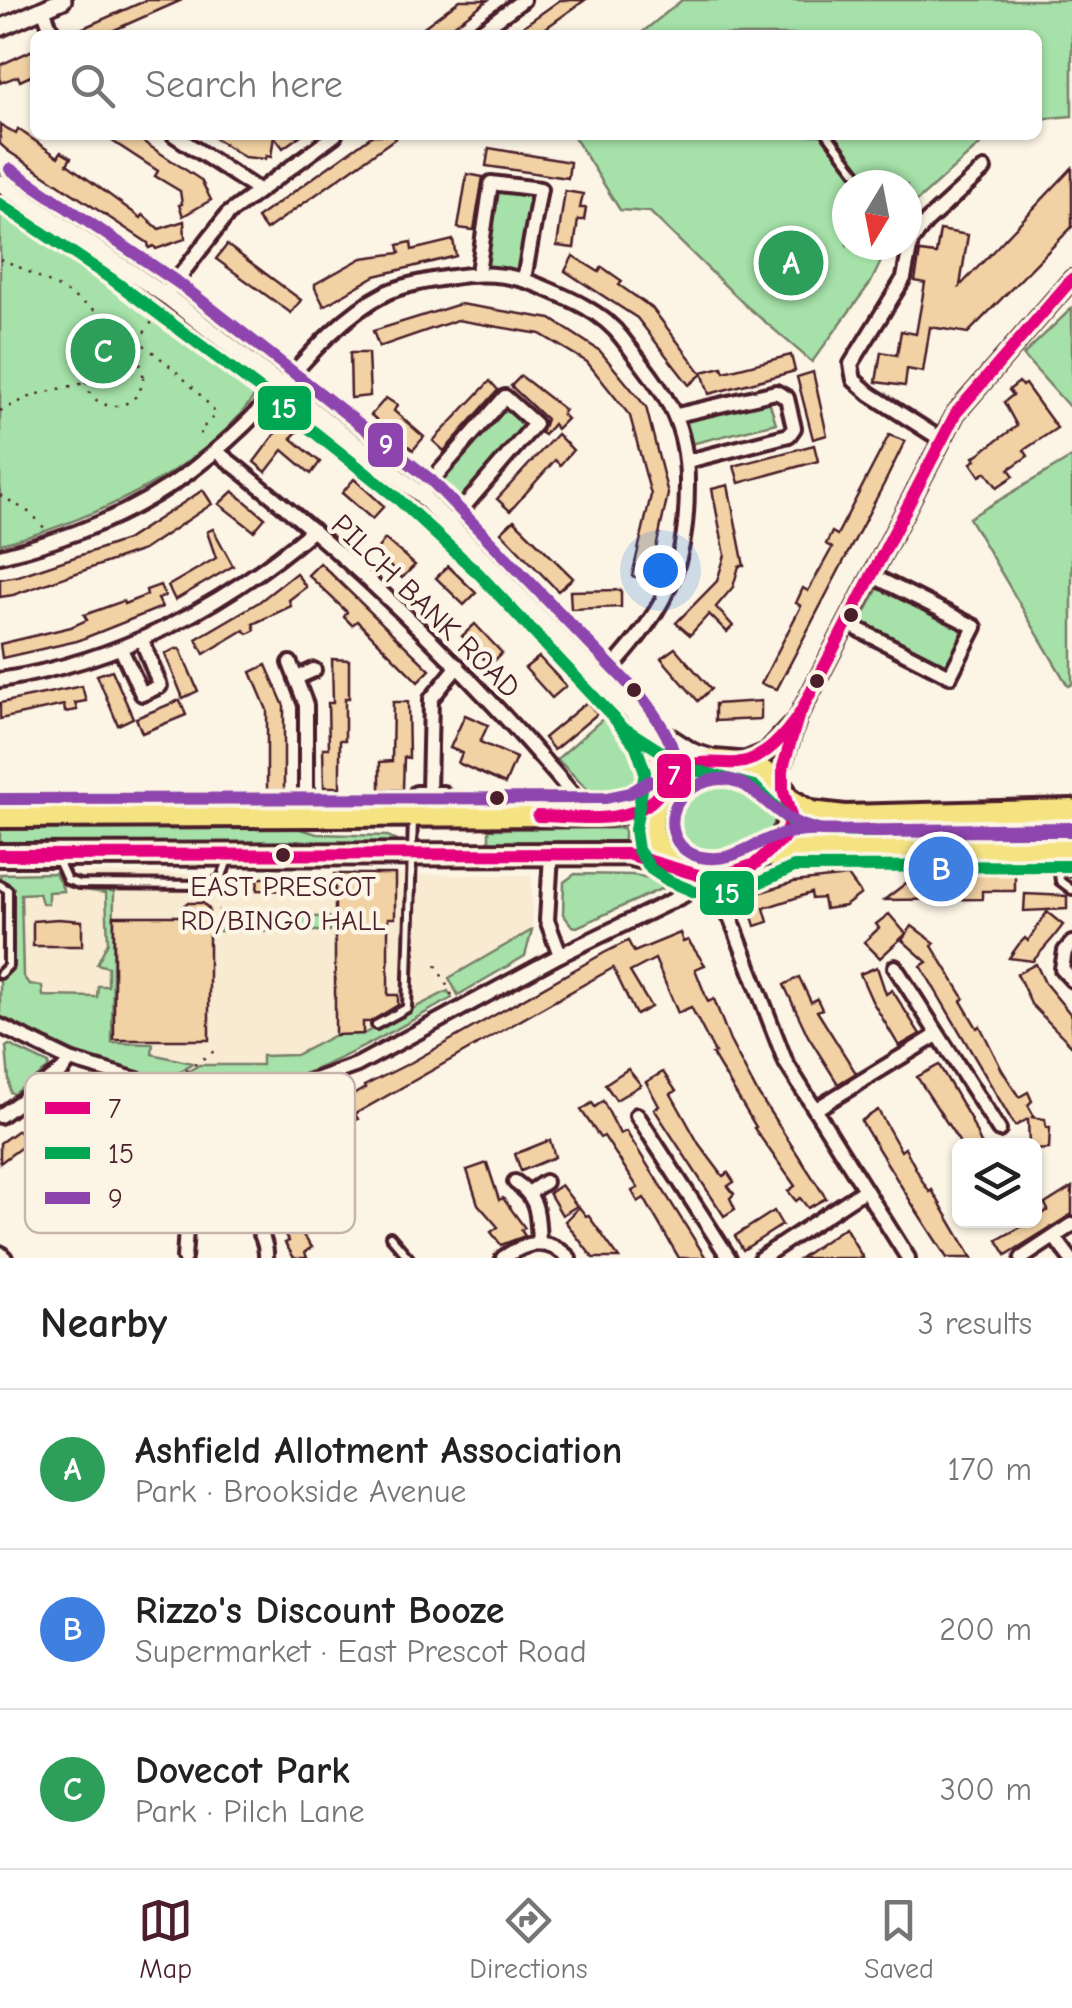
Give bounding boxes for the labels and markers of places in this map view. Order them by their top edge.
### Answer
pin: A [758,226,824,300]
pin: C [70,314,136,388]
unlabelled marker [841,605,861,625]
unlabelled marker [807,671,827,691]
unlabelled marker [624,680,644,700]
unlabelled marker [487,788,507,808]
pin: B [908,832,974,906]
marker: EAST PRESCOT RD/BINGO HALL [273,845,293,865]
place label: EAST PRESCOT RD/BINGO HALL [180,871,386,937]

